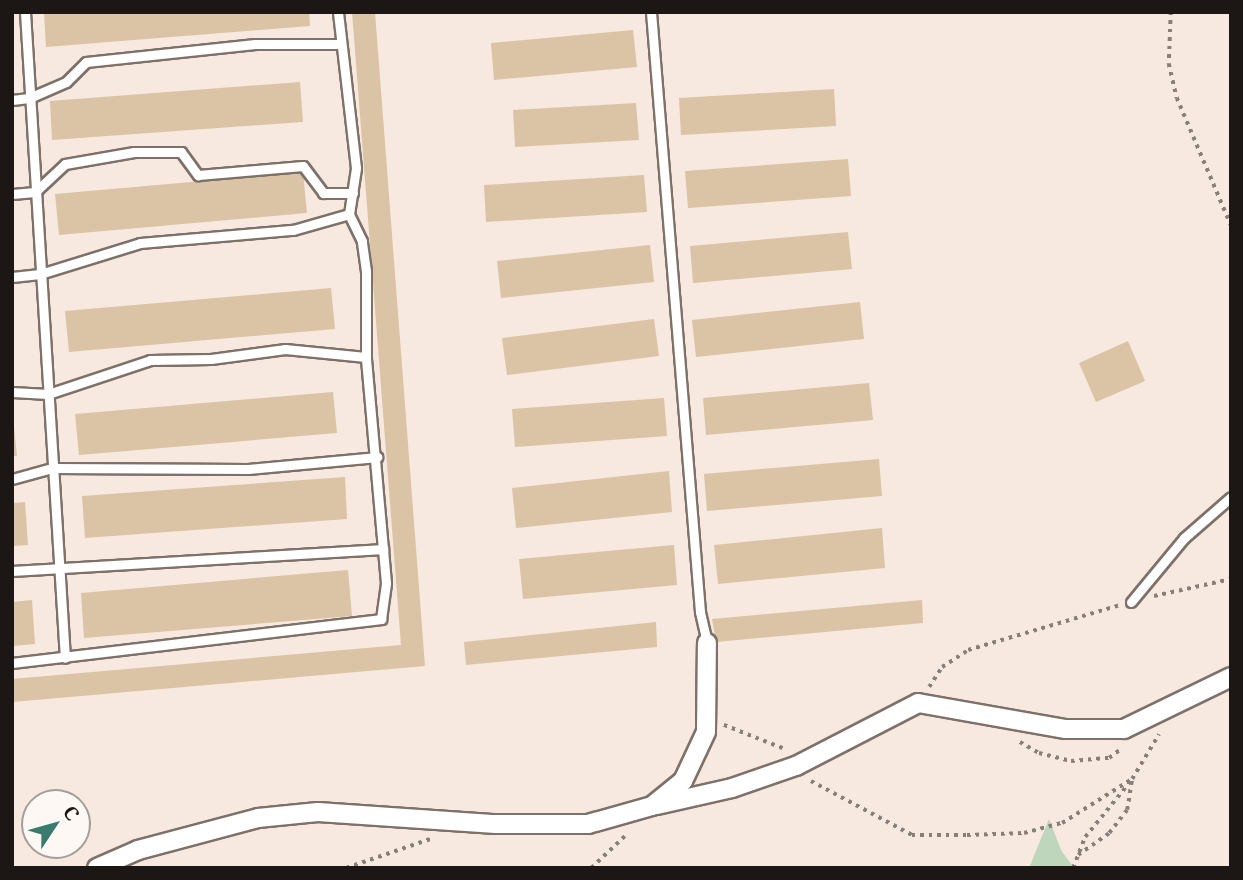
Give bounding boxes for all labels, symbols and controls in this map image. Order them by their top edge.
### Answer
north arrow [21,789,91,859]
text: С [57,800,86,826]

